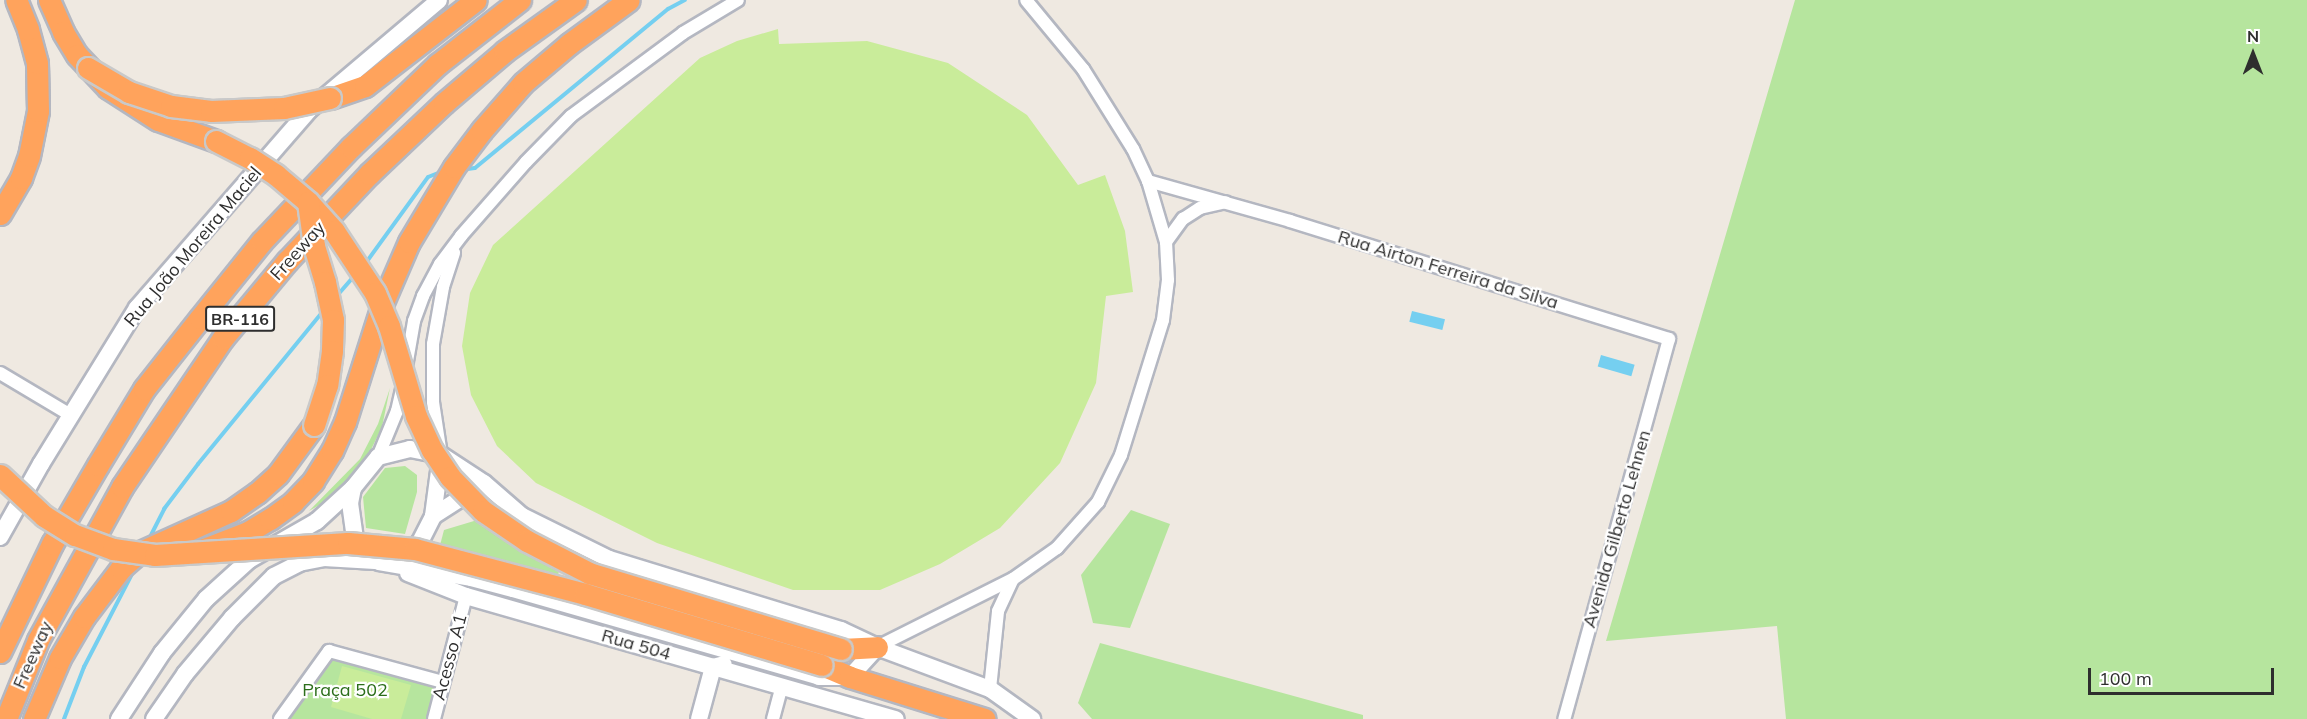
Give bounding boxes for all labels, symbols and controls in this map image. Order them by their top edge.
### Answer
north arrow [2223,24,2283,84]
text: N [2247,26,2259,46]
street label: Rua João Moreira Maciel [120,163,266,331]
street label: Freeway [266,217,330,285]
street label: Rua Airton Ferreira da Silva [1335,226,1561,314]
road number: BR-116 [204,306,276,332]
street label: Avenida Gilberto Lehnen [1578,428,1656,630]
street label: Acesso A1 [428,611,472,703]
street label: Freeway [9,618,57,692]
street label: Rua 504 [599,625,673,665]
scale bar [2091,656,2277,694]
text: 100 m [2099,667,2152,690]
park label: Praça 502 [302,679,388,701]

